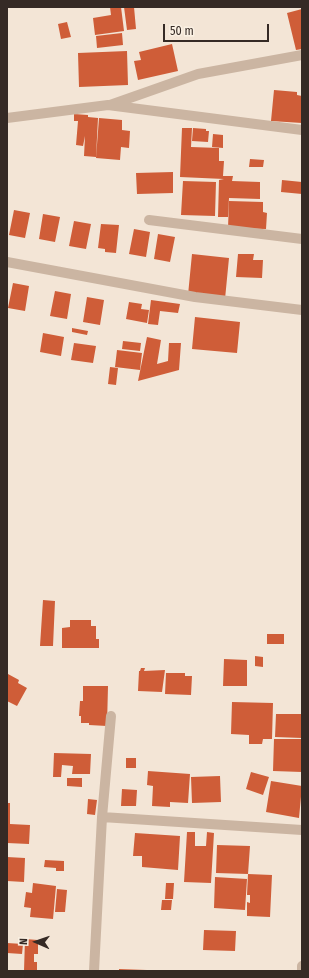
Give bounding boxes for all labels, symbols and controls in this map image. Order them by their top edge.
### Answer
scale bar [165,16,271,42]
text: 50 m [170,24,194,38]
north arrow [16,922,56,962]
text: N [17,938,30,945]

